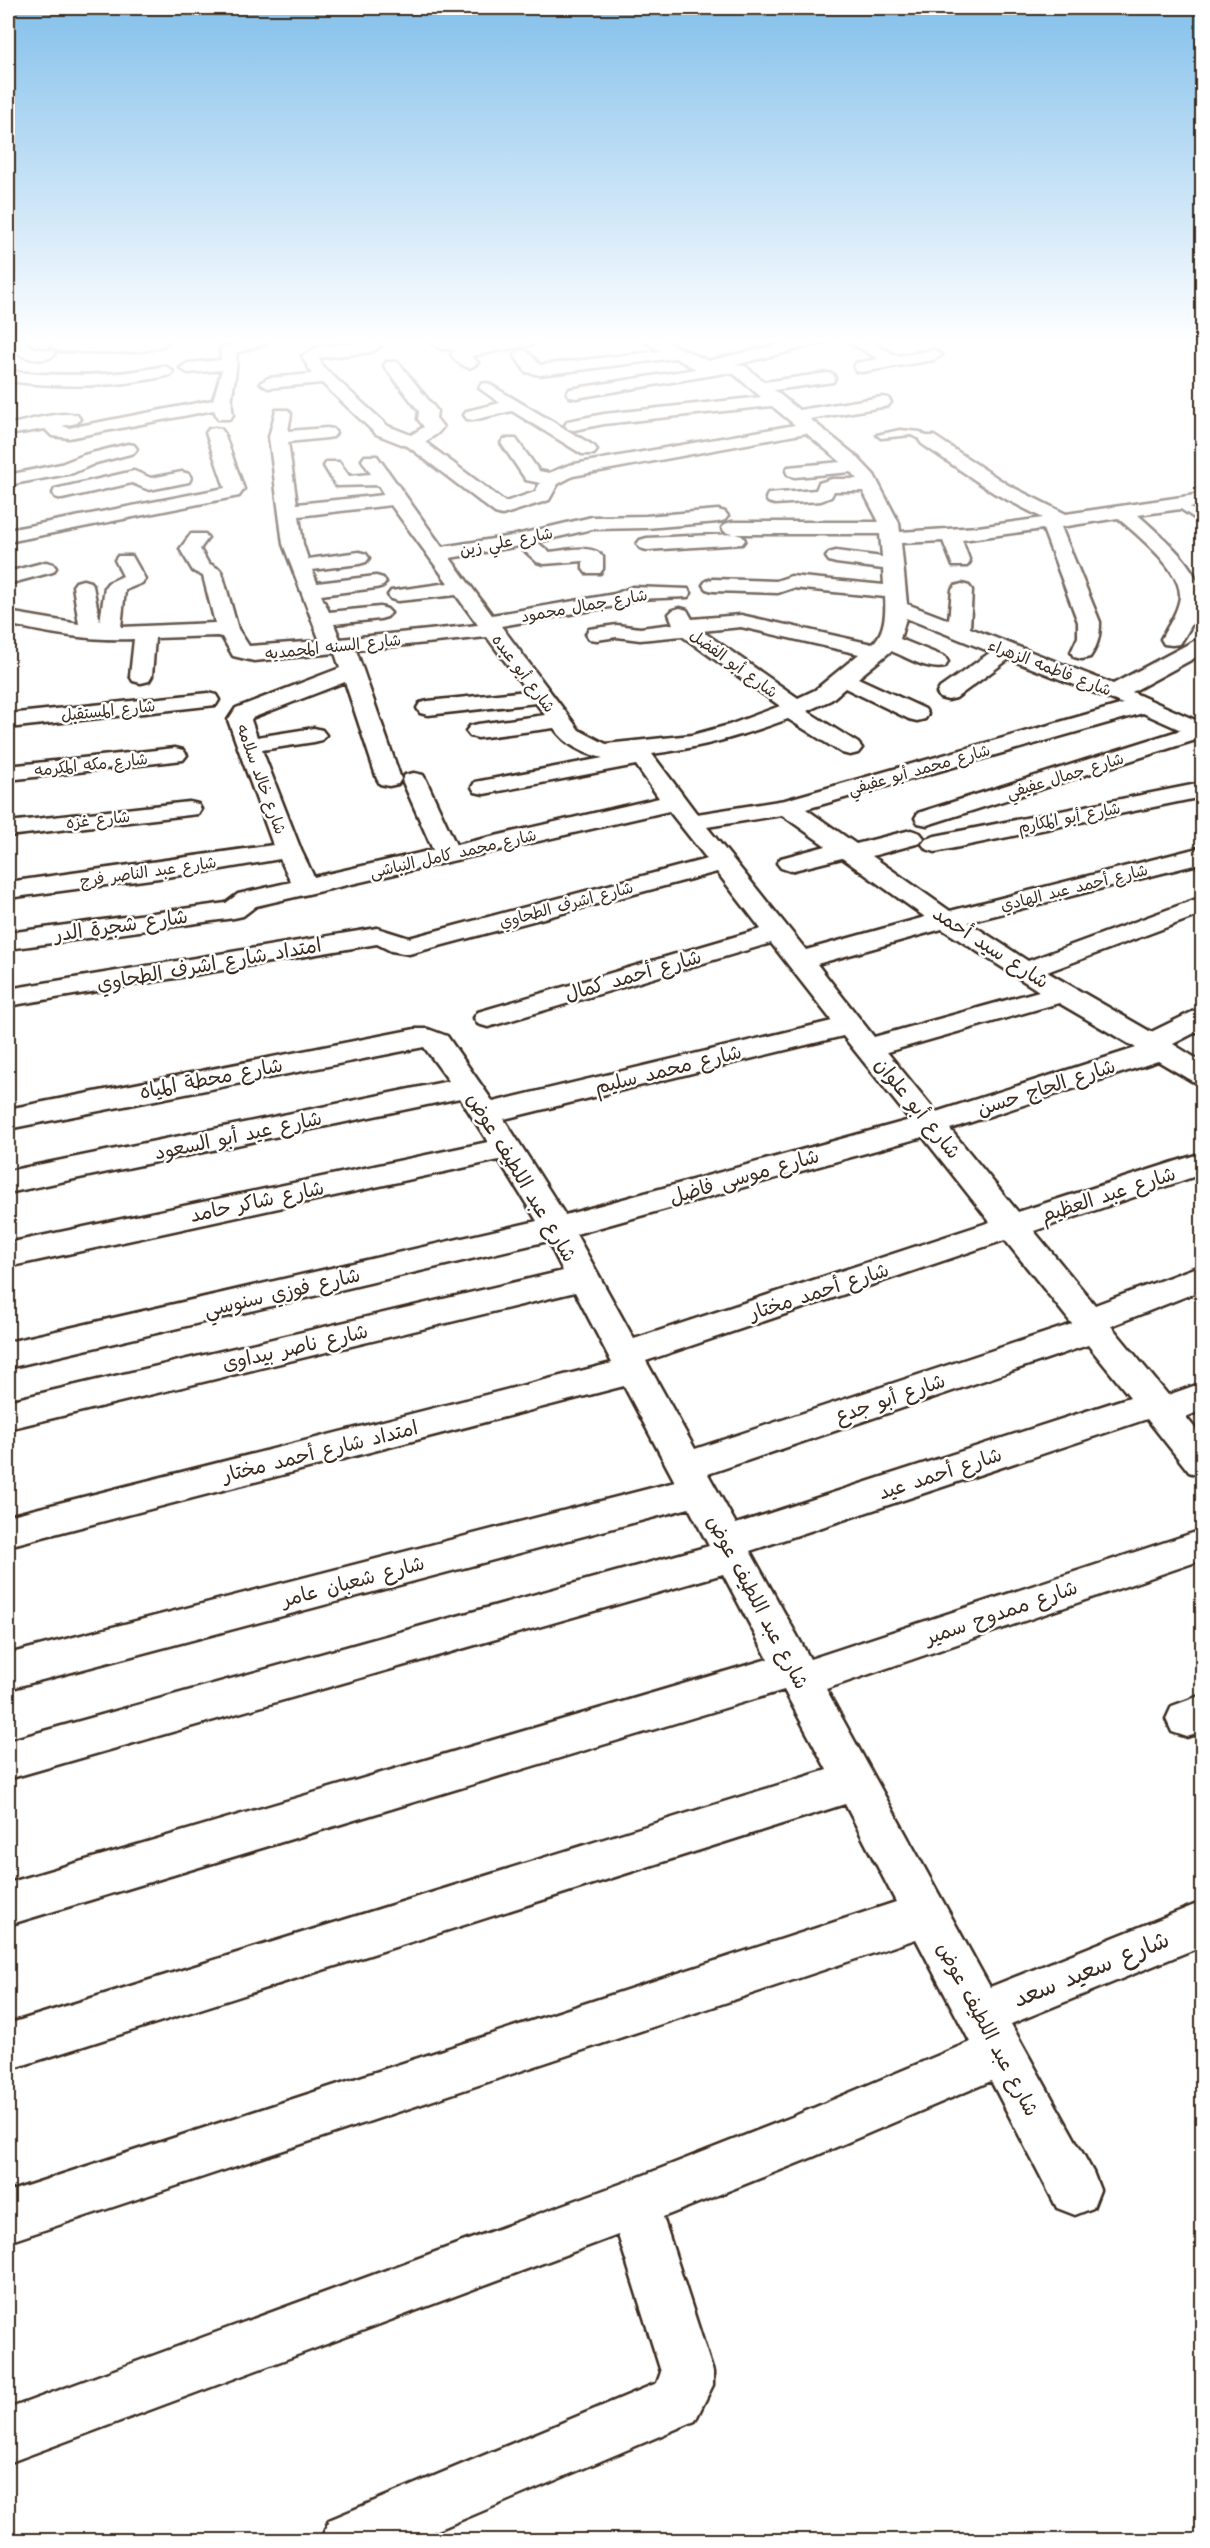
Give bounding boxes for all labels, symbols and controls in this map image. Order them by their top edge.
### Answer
street label: شارع علي زين [458,522,555,565]
street label: شارع جمال محمود [519,584,649,628]
street label: شارع أبو الفضل [685,624,782,703]
street label: شارع السنه المحمديه [264,629,402,665]
street label: شارع أبو عبده [486,630,560,717]
street label: شارع فاطمه الزهراء [985,634,1115,702]
street label: شارع المستقبل [60,695,156,727]
street label: شارع خالد سلامه [231,721,291,837]
street label: شارع محمد أبو عفيفي [846,739,994,804]
street label: شارع مكه المكرمه [33,748,149,782]
street label: شارع جمال عفيفي [1004,748,1128,807]
street label: شارع أبو المكارم [1016,797,1122,840]
street label: شارع غزه [65,806,131,834]
street label: شارع محمد كامل النباشى [368,824,539,884]
street label: شارع عبد الناصر فرج [78,852,218,892]
street label: شارع أحمد عبد الهادي [998,859,1150,917]
street label: شارع اشرف الطحاوي [497,877,636,933]
street label: شارع سيد أحمد [927,900,1054,996]
street label: شارع شجرة الدر [51,903,190,950]
street label: امتداد شارع اشرف الطحاوي [95,931,324,999]
street label: شارع أحمد كمال [562,943,705,1009]
street label: شارع محمد سليم [592,1038,745,1102]
street label: شارع محطة المياه [137,1051,285,1107]
street label: شارع أبو علوان [868,1052,967,1165]
street label: شارع الحاج حسن [973,1052,1119,1124]
street label: شارع عبد اللطيف عوض [459,1087,583,1268]
street label: شارع عيد أبو السعود [152,1105,325,1167]
street label: شارع موسى فاضل [666,1142,823,1212]
street label: شارع عبد العظيم [1037,1160,1180,1231]
street label: شارع شاكر حامد [188,1174,327,1230]
street label: شارع أحمد مختار [744,1256,893,1328]
street label: شارع فوزي سنوسي [201,1261,364,1327]
street label: شارع ناصر بيداوى [219,1318,371,1378]
street label: شارع أبو جدع [831,1367,949,1431]
street label: امتداد شارع أحمد مختار [218,1414,421,1490]
street label: شارع أحمد عيد [875,1441,1006,1507]
street label: شارع عبد اللطيف عوض [699,1510,815,1695]
street label: شارع شعبان عامر [277,1549,428,1615]
street label: شارع ممدوح سمير [919,1574,1081,1653]
street label: شارع سعيد سعد [1008,1923,1175,2017]
street label: شارع عبد اللطيف عوض [929,1937,1045,2122]

